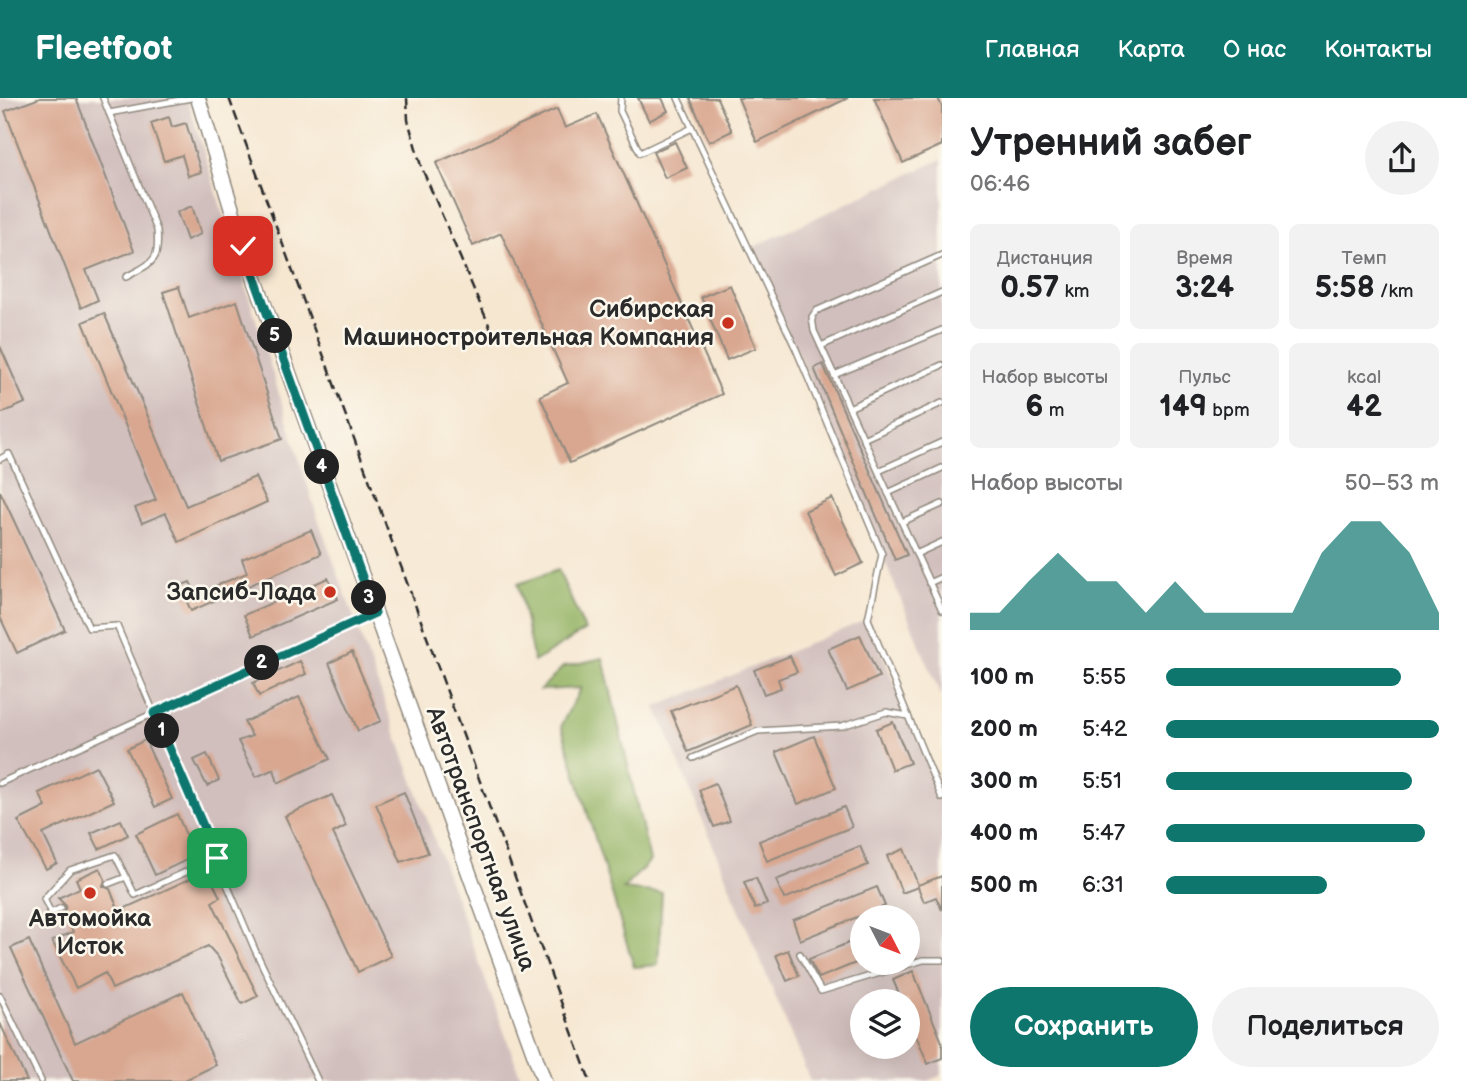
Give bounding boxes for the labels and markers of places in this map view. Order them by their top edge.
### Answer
pin [213,216,273,276]
place label: Сибирская Машиностроительная Компания [343,295,714,352]
marker: Сибирская Машиностроительная Компания [720,315,736,331]
pin: 5 [258,318,292,354]
pin: 4 [304,450,340,484]
place label: Запсиб-Лада [166,578,317,607]
pin: 3 [352,580,386,616]
marker: Запсиб-Лада [322,584,338,600]
pin: 2 [244,646,280,680]
pin: 1 [144,714,180,748]
pin [187,828,247,888]
marker: Автомойка Исток [82,885,98,901]
place label: Автомойка Исток [28,904,152,961]

